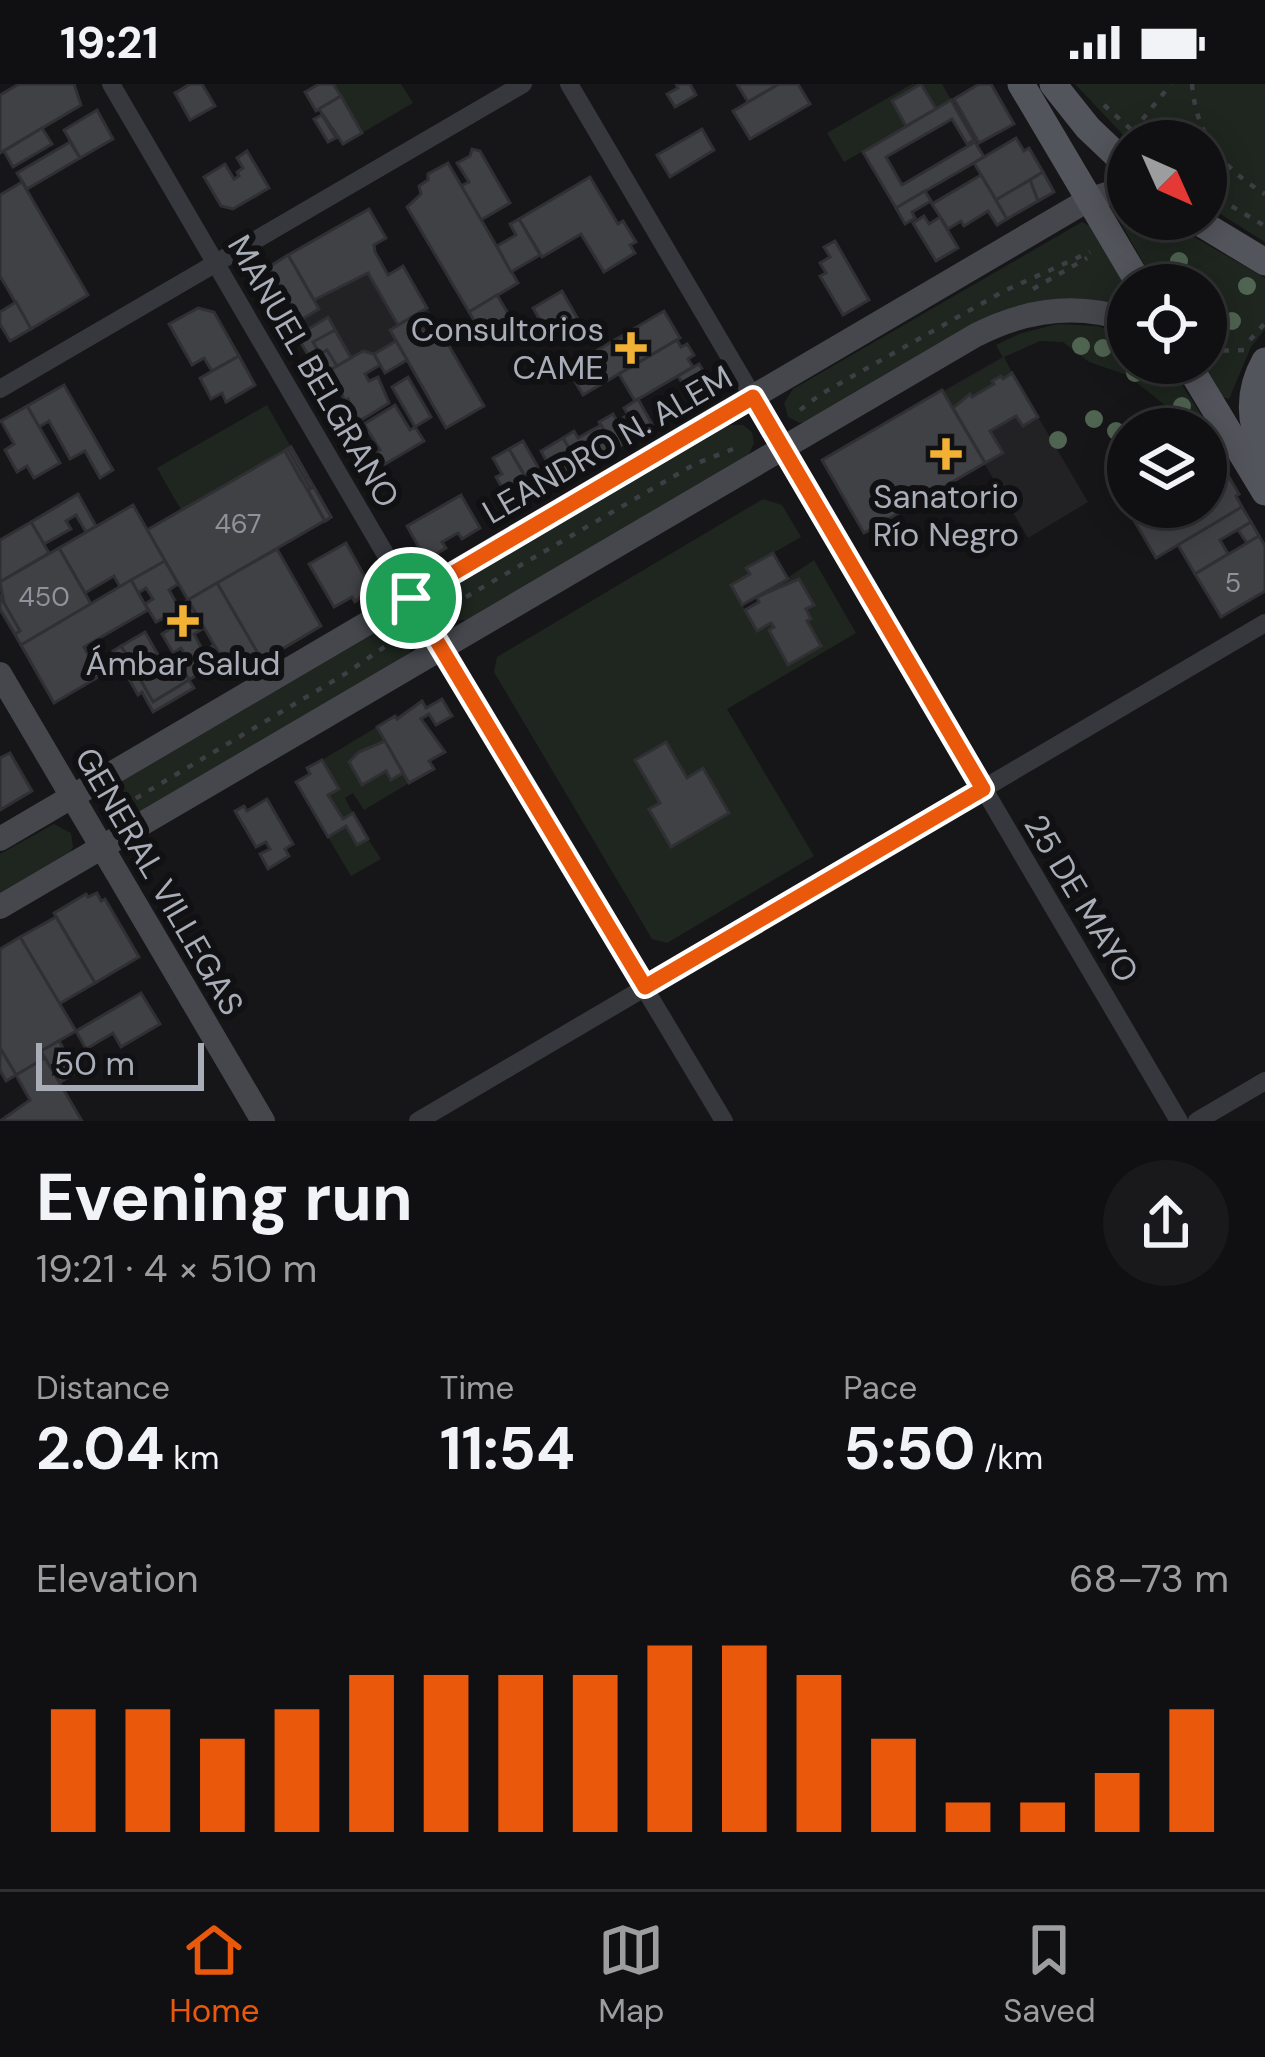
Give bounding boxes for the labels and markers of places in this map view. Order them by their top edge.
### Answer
place label: Consultorios CAME [411,308,604,389]
marker: Consultorios CAME [615,332,647,364]
marker: Sanatorio Río Negro [930,438,962,470]
place label: Sanatorio Río Negro [873,475,1019,556]
pin [360,547,462,649]
marker: Ámbar Salud [167,605,199,637]
place label: Ámbar Salud [86,642,280,685]

